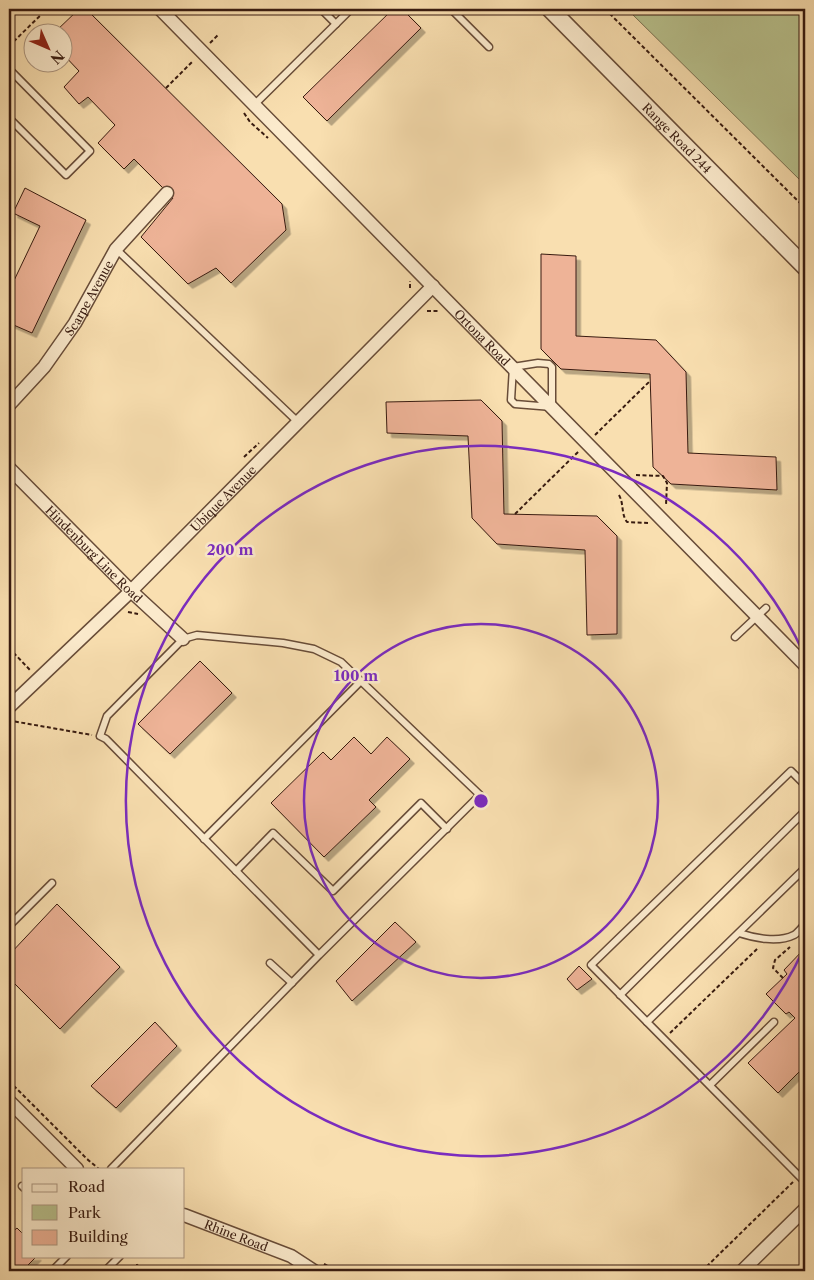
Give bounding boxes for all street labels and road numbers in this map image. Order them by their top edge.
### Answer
street label: Range Road 244 [639,100,715,176]
street label: Scarpe Avenue [61,257,116,339]
street label: Ortona Road [451,306,514,369]
street label: Ubique Avenue [187,462,259,534]
street label: Hindenburg Line Road [43,502,146,606]
street label: Rhine Road [202,1216,271,1254]

